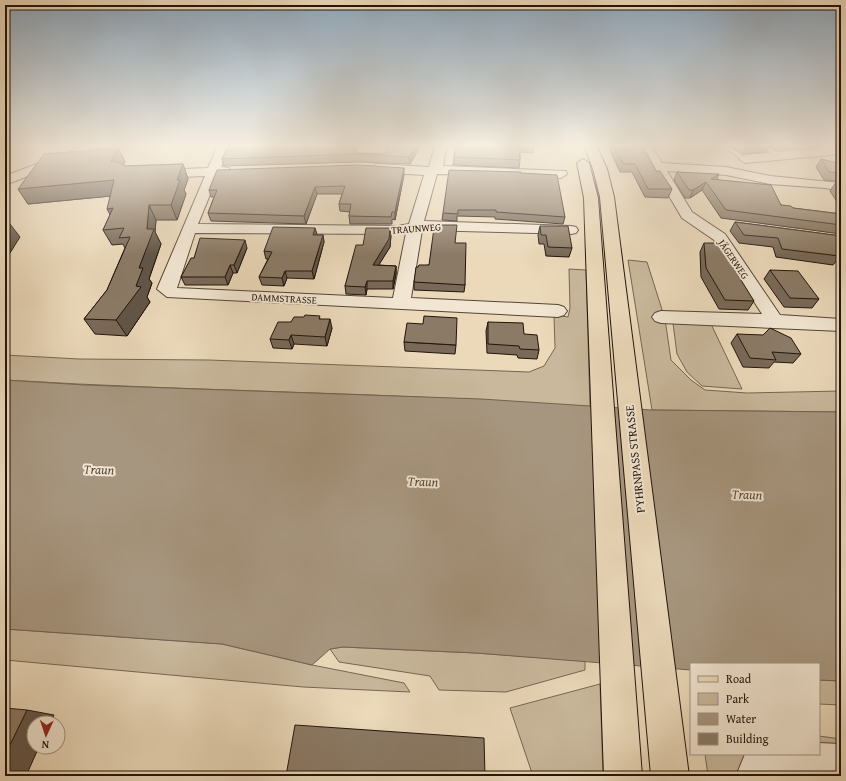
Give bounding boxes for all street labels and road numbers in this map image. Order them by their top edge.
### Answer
street label: TRAUNWEG [391,219,441,238]
street label: JÄGERWEG [714,235,752,282]
street label: DAMMSTRASSE [251,289,317,308]
street label: PYHRNPASS STRASSE [620,404,649,514]

